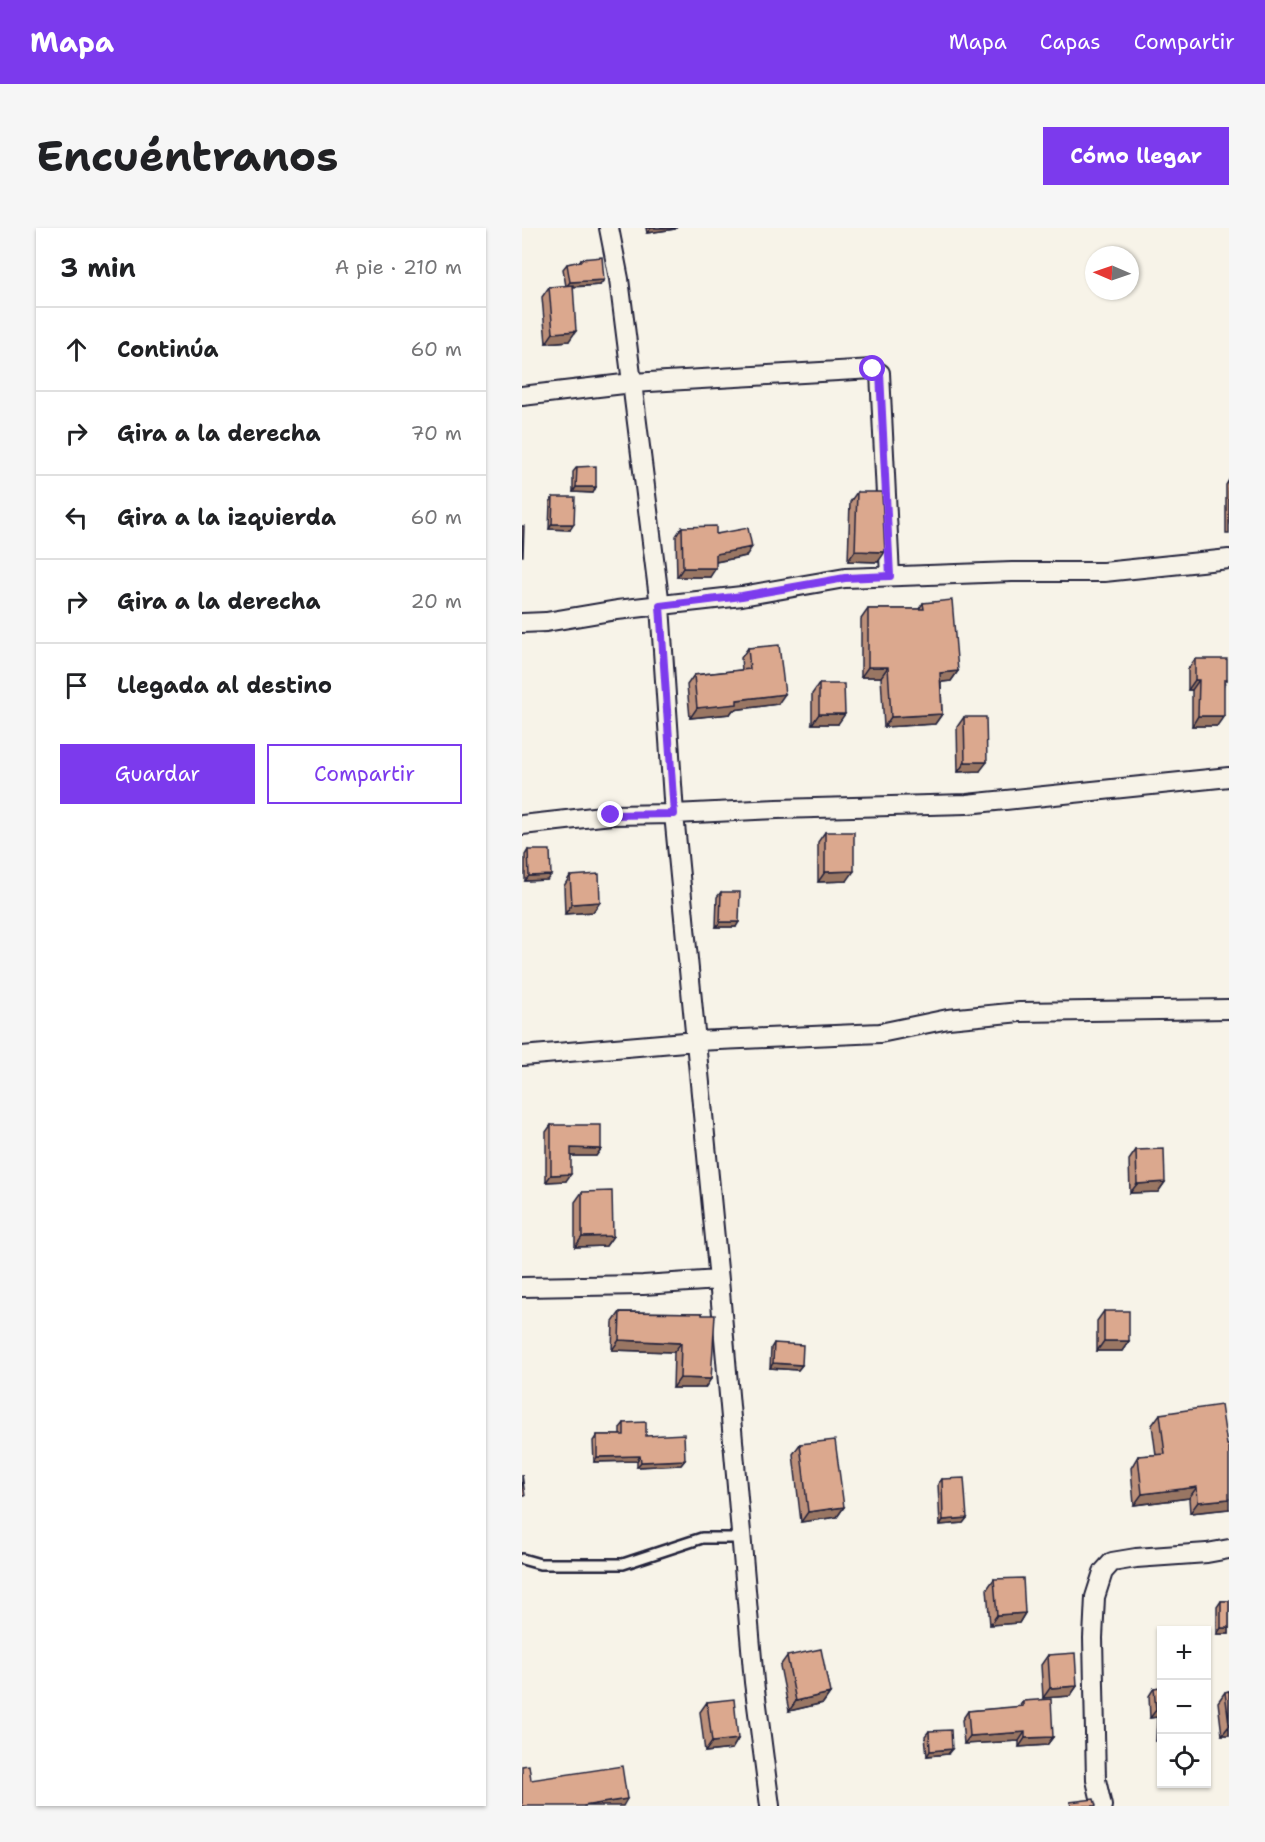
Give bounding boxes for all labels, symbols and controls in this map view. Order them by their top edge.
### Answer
text: Mapa [30,23,114,61]
text: Mapa [949,28,1007,56]
text: Capas [1040,28,1101,56]
text: Compartir [1134,28,1235,56]
button: Cómo llegar [1043,127,1229,185]
text: Encuéntranos [36,128,338,184]
north arrow [1085,246,1139,300]
text: 3 min [60,250,136,285]
text: A pie · 210 m [335,254,462,280]
icon: ahead [60,333,93,366]
text: Continúa [117,335,219,364]
text: 60 m [410,336,462,362]
route start [859,355,885,381]
icon: right [60,417,93,450]
text: Gira a la derecha [117,419,321,448]
text: 70 m [410,420,462,446]
icon: left [60,501,93,534]
text: Gira a la izquierda [117,503,336,532]
text: 60 m [410,504,462,530]
icon: right [60,585,93,618]
text: Gira a la derecha [117,587,321,616]
text: 20 m [411,588,462,614]
icon: arrive [60,669,93,702]
text: Llegada al destino [117,671,332,700]
button: Guardar [60,744,255,804]
button: Compartir [267,744,462,804]
route end [597,801,623,827]
map controls [1157,1626,1211,1788]
button: + [1157,1626,1211,1680]
button: − [1157,1680,1211,1734]
button: locate [1157,1734,1211,1788]

